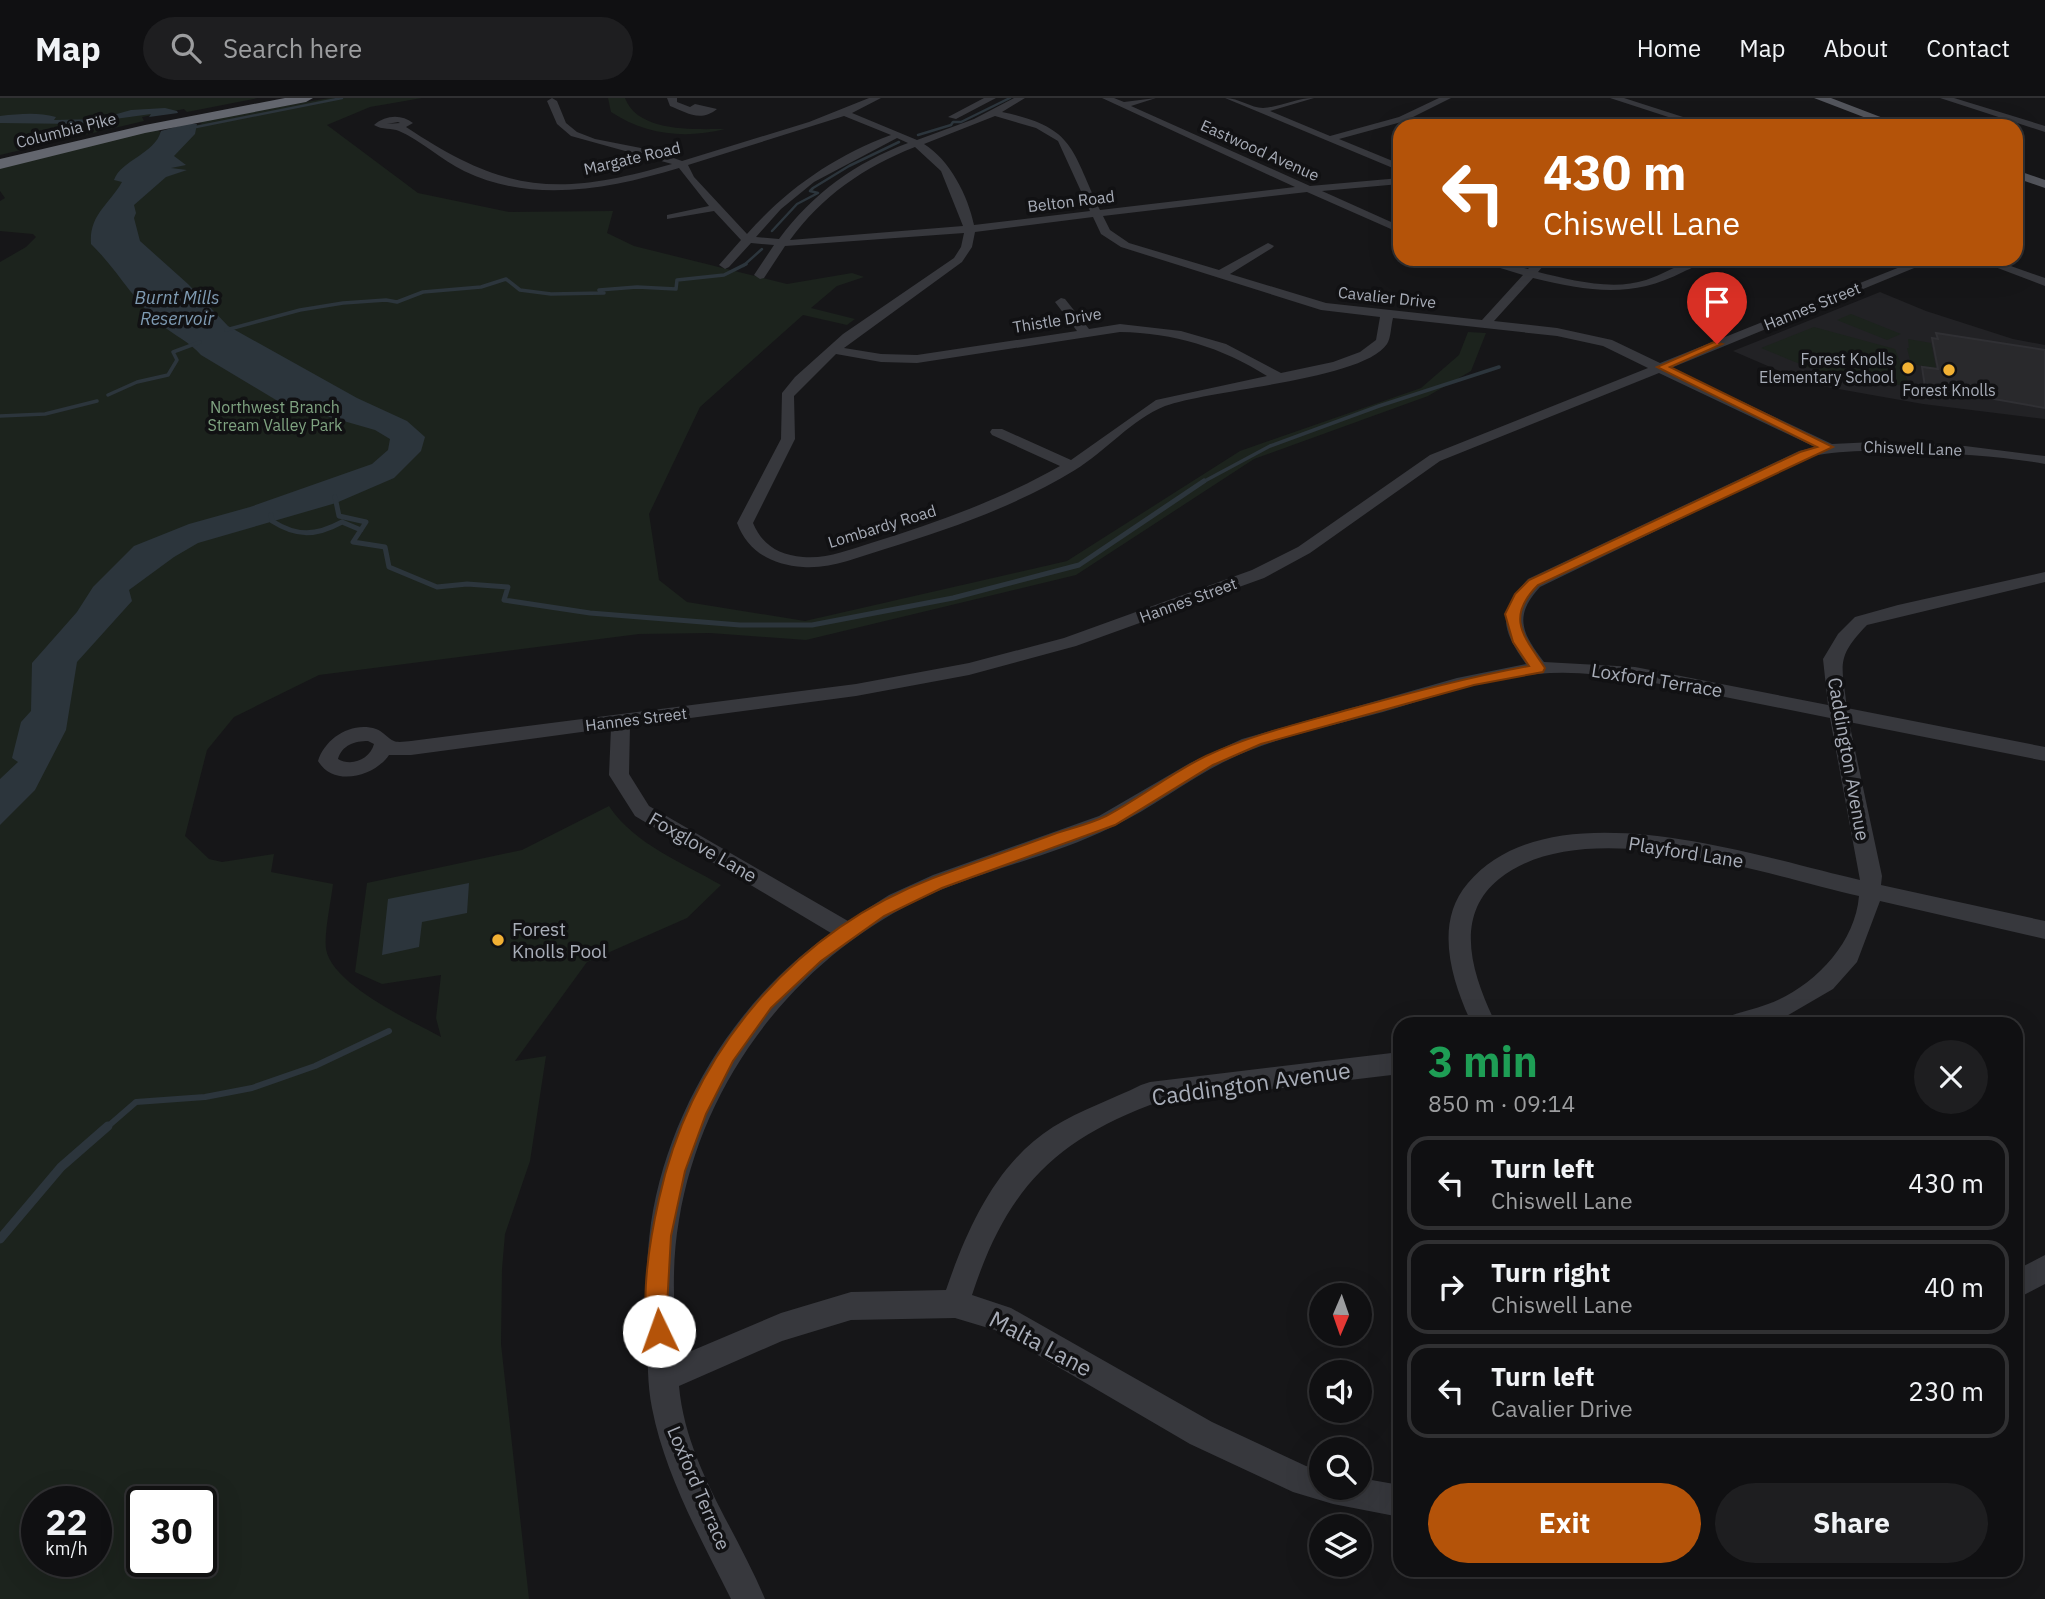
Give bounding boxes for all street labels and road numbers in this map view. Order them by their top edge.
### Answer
street label: Columbia Pike [14,108,118,152]
street label: Eastwood Avenue [1198,115,1323,185]
street label: Margate Road [582,137,682,179]
street label: Belton Road [1026,186,1116,216]
street label: Hannes Street [1761,278,1863,334]
street label: Cavalier Drive [1337,282,1437,312]
street label: Thistle Drive [1011,303,1103,337]
street label: Chiswell Lane [1863,436,1963,460]
street label: Lombardy Road [825,500,939,552]
street label: Hannes Street [1137,573,1239,627]
street label: Loxford Terrace [1590,658,1724,702]
street label: Caddington Avenue [1823,675,1875,843]
street label: Hannes Street [584,703,688,735]
street label: Foxglove Lane [645,806,761,888]
street label: Playford Lane [1627,831,1745,873]
street label: Caddington Avenue [1150,1054,1352,1112]
street label: Malta Lane [984,1303,1098,1383]
street label: Loxford Terrace [662,1422,736,1554]

